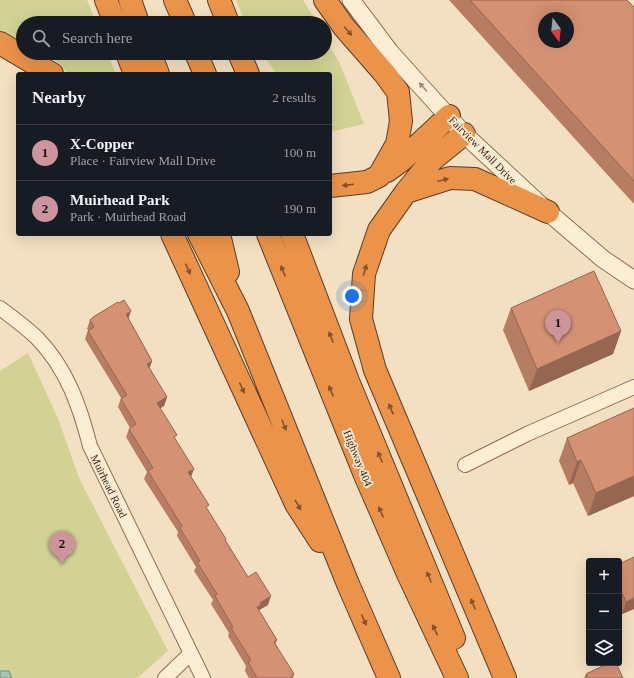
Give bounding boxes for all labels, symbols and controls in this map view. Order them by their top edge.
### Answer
north arrow [538,12,574,48]
search box [16,16,332,60]
one-way arrow [344,26,353,37]
icon: search [30,27,52,49]
text: Search here [62,30,132,46]
one-way arrow [418,82,427,92]
text: Nearby [32,88,86,107]
text: 2 results [272,90,316,105]
street label: Fairview Mall Drive [447,114,519,186]
text: X-Copper [70,136,134,152]
text: 1 [42,145,48,160]
text: 100 m [283,145,316,160]
text: Place · Fairview Mall Drive [70,153,216,168]
one-way arrow [437,177,449,183]
one-way arrow [342,181,355,188]
text: Muirhead Park [70,192,170,208]
text: 2 [42,201,48,216]
text: 190 m [283,201,316,216]
text: Park · Muirhead Road [70,209,186,224]
one-way arrow [185,264,191,275]
one-way arrow [362,264,368,276]
one-way arrow [280,265,286,276]
your location [342,286,362,306]
pin: 1 [545,310,571,343]
one-way arrow [328,330,334,342]
one-way arrow [239,382,245,393]
one-way arrow [328,385,334,397]
one-way arrow [388,402,394,414]
one-way arrow [282,420,288,432]
street label: Highway 404 [341,428,375,488]
one-way arrow [376,451,382,463]
street label: Muirhead Road [89,452,130,520]
one-way arrow [294,499,301,511]
one-way arrow [378,506,384,517]
pin: 2 [49,531,75,564]
map controls [586,558,622,666]
button: + [586,558,622,594]
one-way arrow [426,571,432,583]
button: − [586,594,622,630]
one-way arrow [470,598,476,609]
one-way arrow [361,614,367,625]
one-way arrow [432,624,438,636]
button: layers [586,630,622,666]

